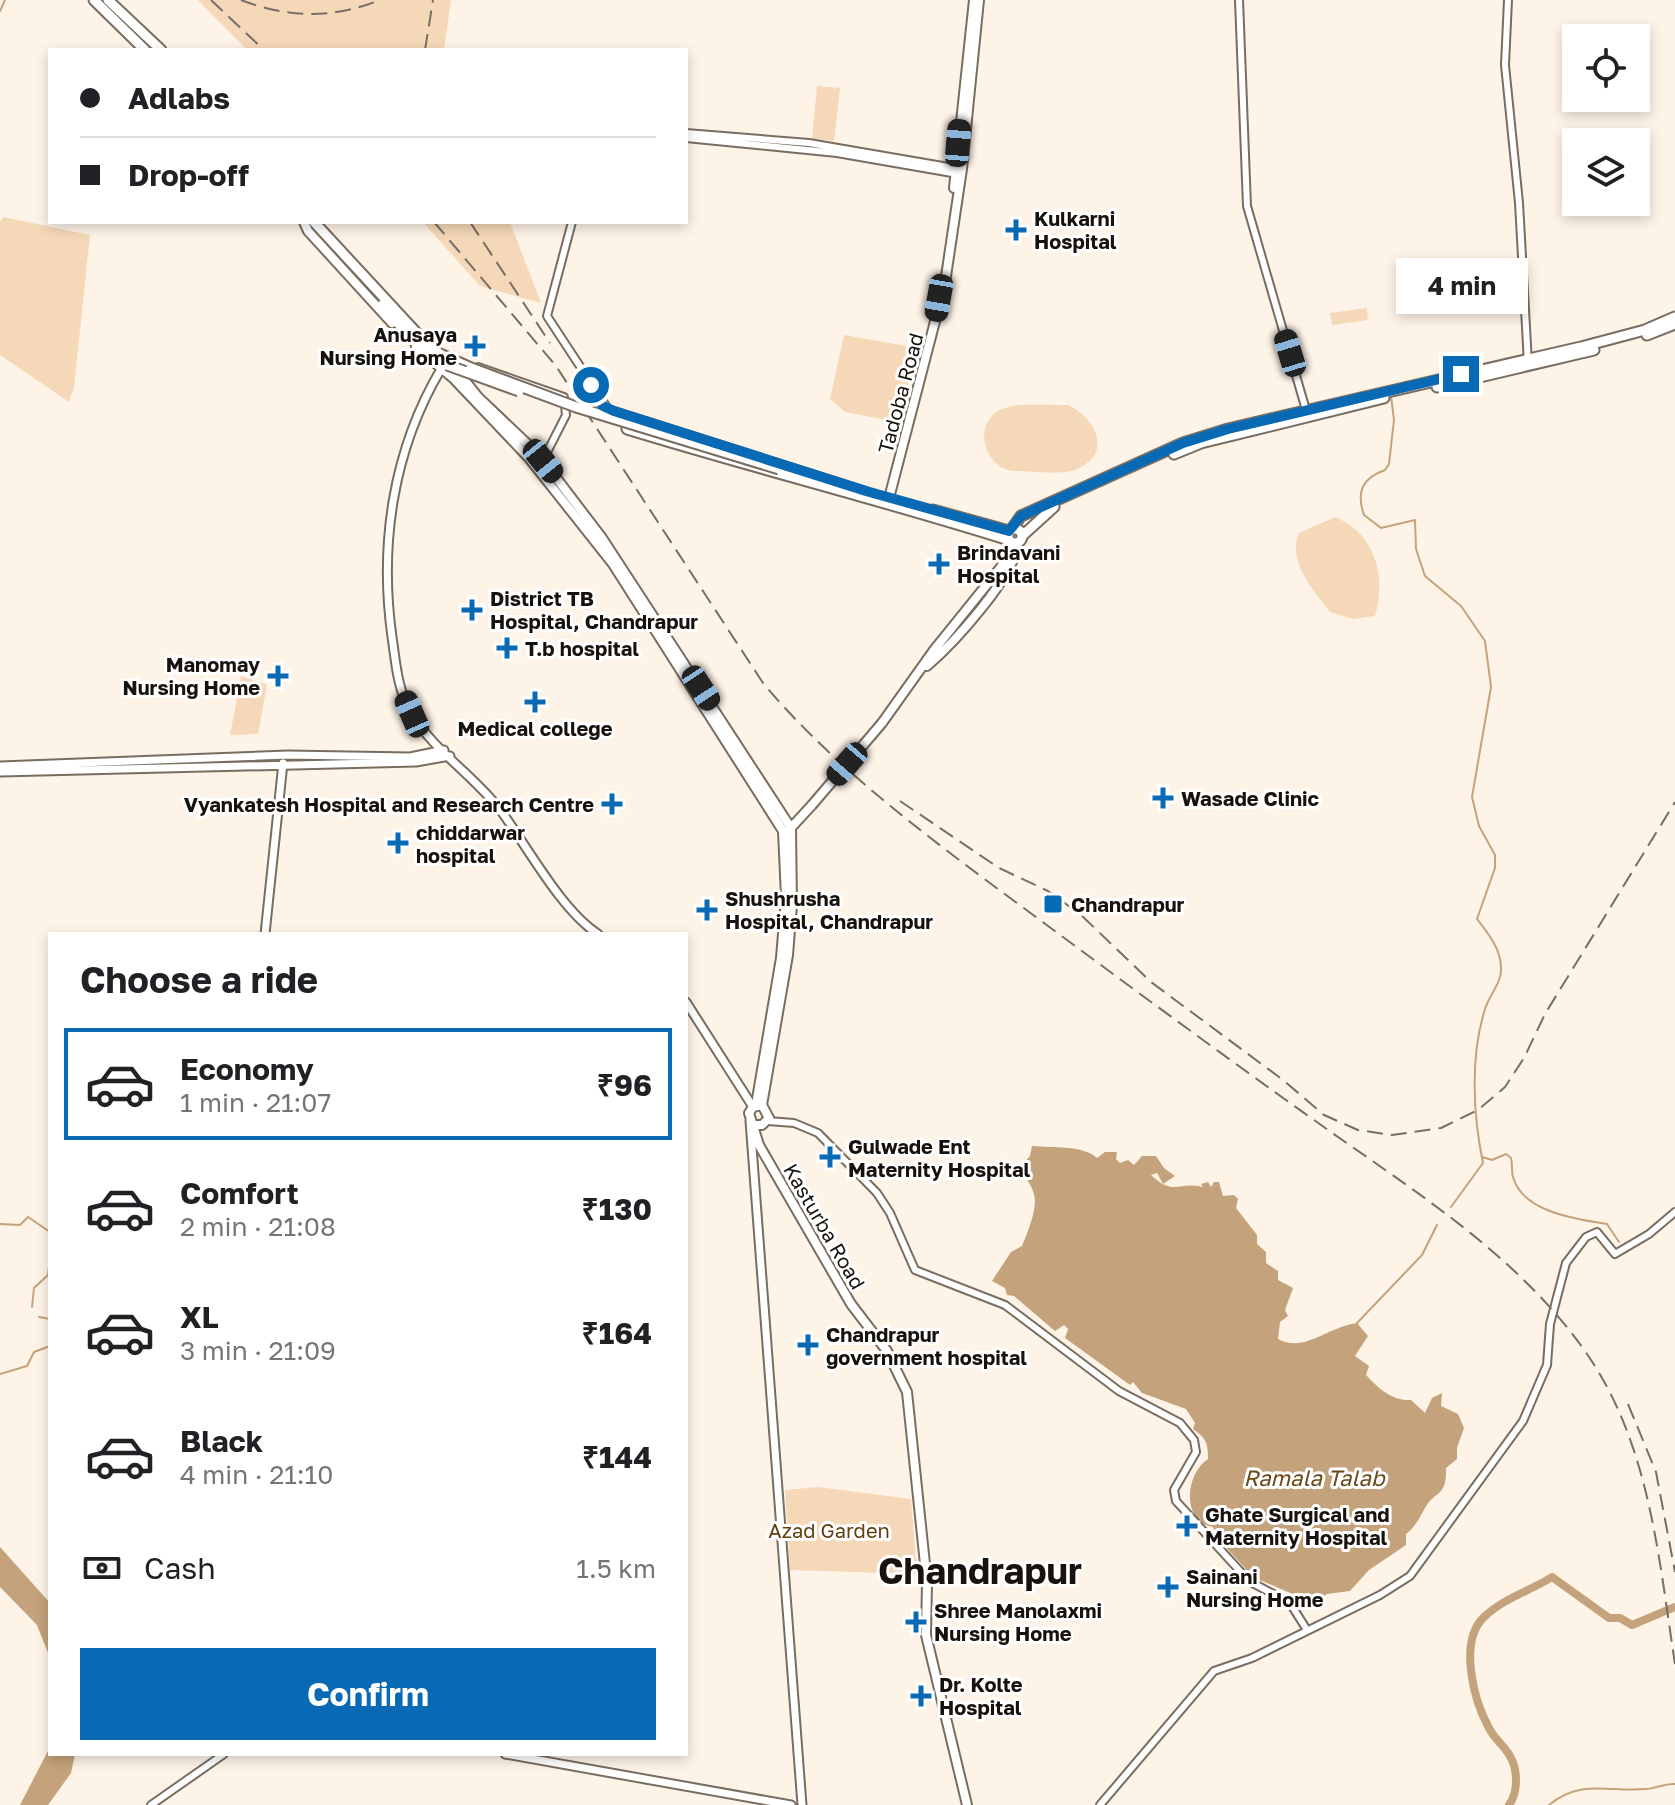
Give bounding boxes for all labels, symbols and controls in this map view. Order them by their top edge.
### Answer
map controls [1562,24,1650,216]
button: locate [1562,24,1650,112]
text: Adlabs [128,80,230,116]
car [944,118,972,168]
button: layers [1562,128,1650,216]
text: Drop-off [128,157,249,193]
place label: Kulkarni Hospital [1034,206,1117,253]
marker: Kulkarni Hospital [1005,219,1027,241]
callout: 4 min [1395,258,1527,314]
text: 4 min [1428,270,1496,301]
car [923,272,955,324]
place label: Anusaya Nursing Home [320,322,457,369]
car [1272,327,1308,379]
street label: Tadoba Road [872,330,928,456]
marker: Anusaya Nursing Home [464,335,486,357]
route end [1443,356,1479,392]
route start [573,367,609,403]
car [519,435,567,487]
place label: Brindavani Hospital [957,540,1061,587]
marker: Brindavani Hospital [928,553,950,575]
place label: District TB Hospital, Chandrapur [490,586,698,633]
marker: District TB Hospital, Chandrapur [461,599,483,621]
place label: T.b hospital [525,636,639,660]
marker: T.b hospital [496,637,518,659]
place label: Manomay Nursing Home [123,652,260,699]
car [678,661,724,715]
marker: Manomay Nursing Home [267,665,289,687]
car [391,687,433,741]
marker: Medical college [524,691,546,713]
place label: Medical college [458,716,613,740]
car [822,738,872,790]
place label: Wasade Clinic [1181,786,1319,810]
marker: Wasade Clinic [1152,787,1174,809]
place label: Vyankatesh Hospital and Research Centre [184,792,594,816]
marker: Vyankatesh Hospital and Research Centre [601,793,623,815]
place label: chiddarwar hospital [416,820,525,867]
marker: chiddarwar hospital [387,832,409,854]
place label: Shushrusha Hospital, Chandrapur [725,886,933,933]
place label: Chandrapur [1071,892,1185,916]
marker: Chandrapur [1042,893,1064,915]
marker: Shushrusha Hospital, Chandrapur [696,899,718,921]
text: Choose a ride [80,958,318,1001]
icon: car [84,1048,156,1120]
text: Economy [180,1051,314,1087]
text: ₹96 [597,1067,652,1103]
text: 1 min · 21:07 [180,1087,331,1118]
place label: Gulwade Ent Maternity Hospital [848,1134,1031,1181]
marker: Gulwade Ent Maternity Hospital [819,1146,841,1168]
street label: Kasturba Road [779,1159,871,1293]
icon: car [84,1172,156,1244]
text: Comfort [180,1175,299,1211]
text: ₹130 [582,1191,652,1227]
text: 2 min · 21:08 [180,1211,336,1242]
icon: car [84,1296,156,1368]
text: XL [180,1299,219,1335]
text: ₹164 [582,1315,652,1351]
place label: Chandrapur government hospital [826,1322,1027,1369]
marker: Chandrapur government hospital [797,1334,819,1356]
text: 3 min · 21:09 [180,1335,336,1366]
icon: car [84,1420,156,1492]
text: Black [180,1423,263,1459]
text: ₹144 [582,1439,652,1475]
text: 4 min · 21:10 [180,1459,333,1490]
water label: Ramala Talab [1243,1464,1386,1491]
place label: Ghate Surgical and Maternity Hospital [1205,1502,1390,1549]
marker: Ghate Surgical and Maternity Hospital [1176,1515,1198,1537]
park label: Azad Garden [768,1518,890,1542]
icon: cash [80,1546,124,1590]
district label: Chandrapur [878,1549,1082,1592]
text: Cash [144,1550,216,1586]
text: 1.5 km [576,1553,656,1584]
place label: Sainani Nursing Home [1186,1564,1324,1611]
marker: Sainani Nursing Home [1157,1576,1179,1598]
place label: Shree Manolaxmi Nursing Home [934,1598,1102,1645]
marker: Shree Manolaxmi Nursing Home [905,1611,927,1633]
button: Confirm [80,1648,656,1740]
place label: Dr. Kolte Hospital [939,1672,1023,1719]
marker: Dr. Kolte Hospital [910,1685,932,1707]

